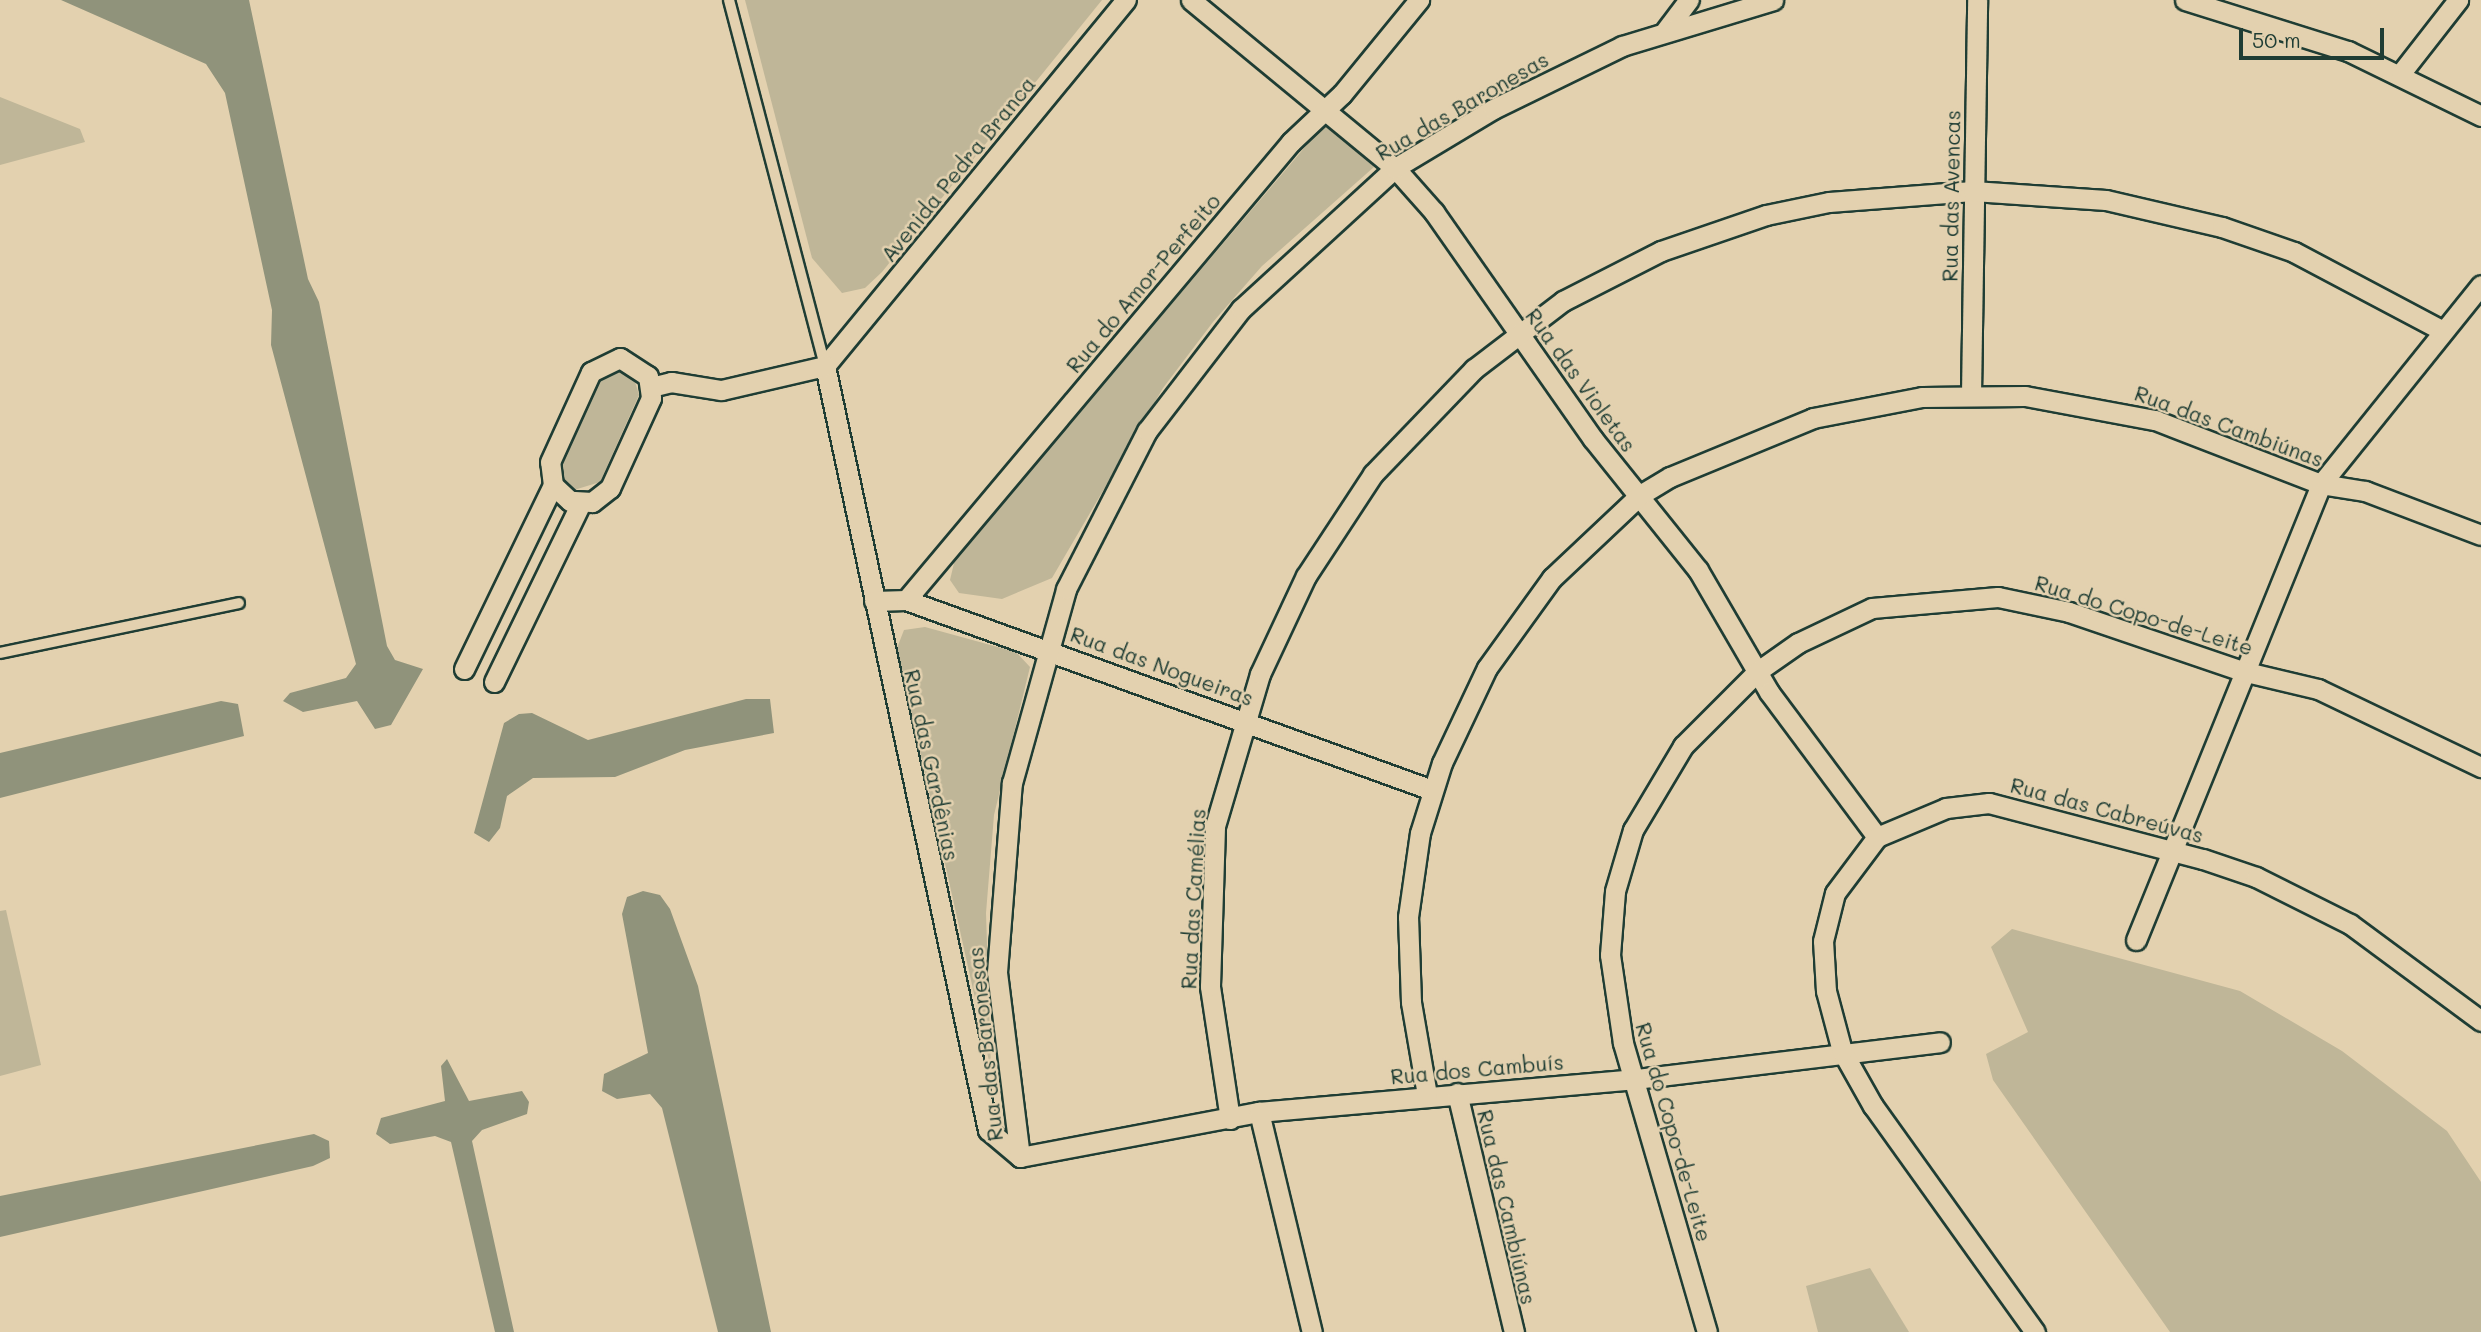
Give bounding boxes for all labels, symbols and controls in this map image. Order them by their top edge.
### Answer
scale bar [2243,14,2388,58]
text: 50 m [2252,26,2301,53]
street label: Rua das Baronesas [1371,46,1553,166]
street label: Avenida Pedra Branca [876,71,1040,267]
street label: Rua das Avencas [1937,110,1965,282]
street label: Rua do Amor-Perfeito [1061,188,1225,378]
street label: Rua das Violetas [1520,303,1642,457]
street label: Rua das Cambiúnas [2131,380,2327,472]
street label: Rua do Copo-de-Leite [2032,570,2256,660]
street label: Rua das Nogueiras [1067,621,1257,711]
street label: Rua das Gardênias [899,667,965,863]
street label: Rua das Cabreúvas [2008,772,2206,848]
street label: Rua das Camélias [1176,808,1210,990]
street label: Rua das Baronesas [962,946,1008,1142]
street label: Rua do Copo-de-Leite [1631,1019,1717,1245]
street label: Rua dos Cambuís [1389,1049,1565,1089]
street label: Rua das Cambiúnas [1472,1107,1542,1307]

